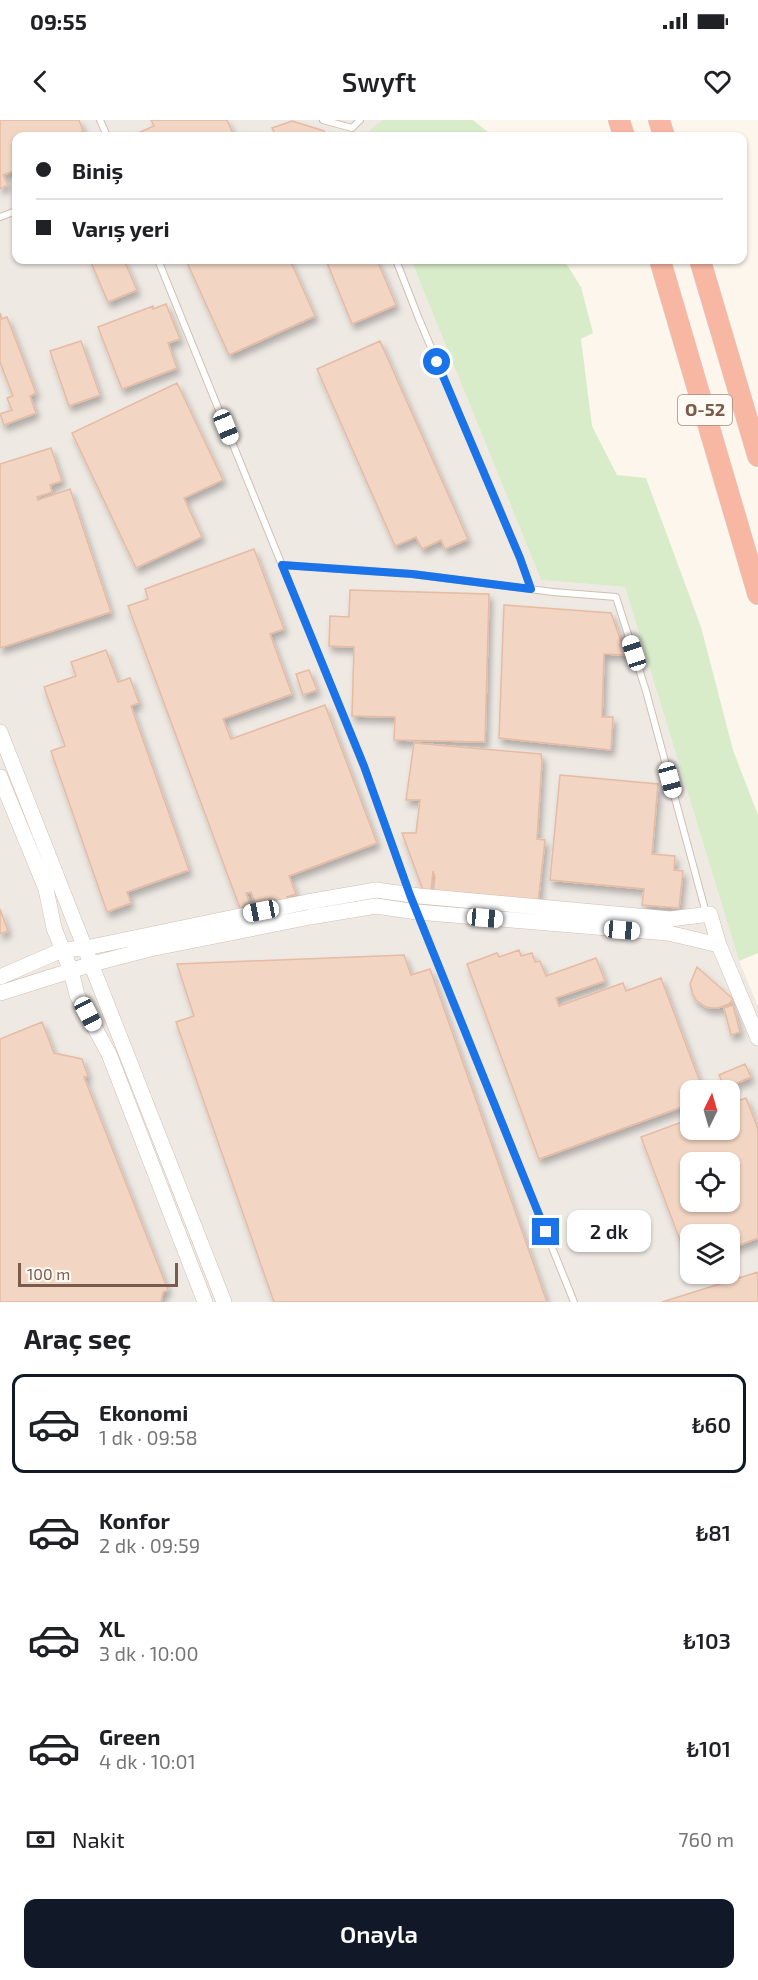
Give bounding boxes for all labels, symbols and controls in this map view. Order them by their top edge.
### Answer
text: 09:55 [30,8,87,34]
icon: back [24,65,57,98]
text: Swyft [342,65,416,97]
icon: heart [701,65,734,98]
text: Biniş [72,157,123,183]
text: Varış yeri [72,215,170,241]
route start [423,348,450,375]
road number: O-52 [678,395,732,425]
car [211,407,241,447]
car [620,633,648,673]
car [657,760,683,800]
car [242,899,280,923]
car [466,907,504,929]
car [603,919,641,941]
car [72,994,104,1034]
north arrow [680,1080,740,1140]
map controls [680,1080,740,1284]
button: locate [680,1152,740,1212]
callout: 2 dk [567,1211,651,1253]
route end [532,1218,559,1245]
text: 2 dk [590,1219,628,1243]
button: layers [680,1224,740,1284]
scale bar [18,1260,178,1288]
text: 100 m [27,1264,70,1283]
text: Araç seç [24,1322,131,1354]
icon: car [27,1397,81,1451]
text: Ekonomi [99,1399,188,1425]
text: ₺60 [692,1411,731,1437]
text: 1 dk · 09:58 [99,1425,198,1449]
icon: car [27,1505,81,1559]
text: Konfor [99,1507,170,1533]
text: ₺81 [696,1519,731,1545]
text: 2 dk · 09:59 [99,1533,200,1557]
icon: car [27,1613,81,1667]
text: XL [99,1615,125,1641]
text: ₺103 [683,1627,731,1653]
text: 3 dk · 10:00 [99,1641,199,1665]
icon: car [27,1721,81,1775]
text: Green [99,1723,161,1749]
text: ₺101 [686,1735,731,1761]
text: 4 dk · 10:01 [99,1749,196,1773]
icon: cash [24,1823,57,1856]
text: Nakit [72,1826,125,1852]
text: 760 m [678,1827,734,1851]
button: Onayla [24,1899,734,1968]

